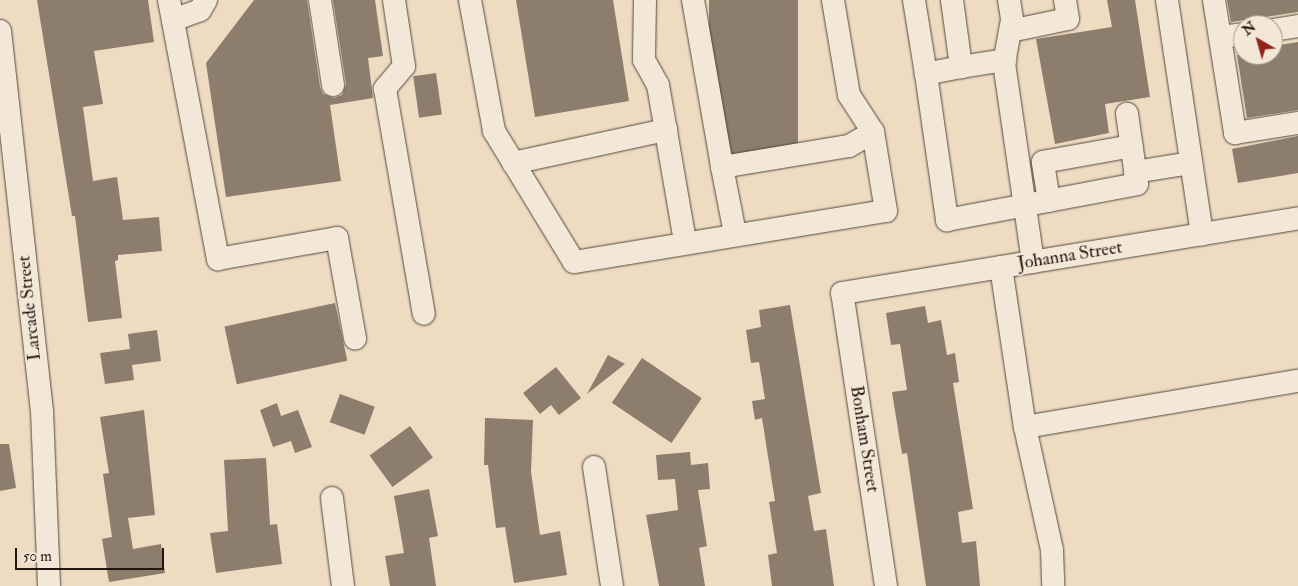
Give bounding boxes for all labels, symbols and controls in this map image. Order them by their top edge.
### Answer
north arrow [1233,15,1283,65]
text: N [1239,18,1259,39]
street label: Johanna Street [1016,237,1124,275]
street label: Larcade Street [14,255,46,361]
street label: Bonham Street [845,384,883,494]
scale bar [18,538,166,570]
text: 50 m [23,547,52,566]

